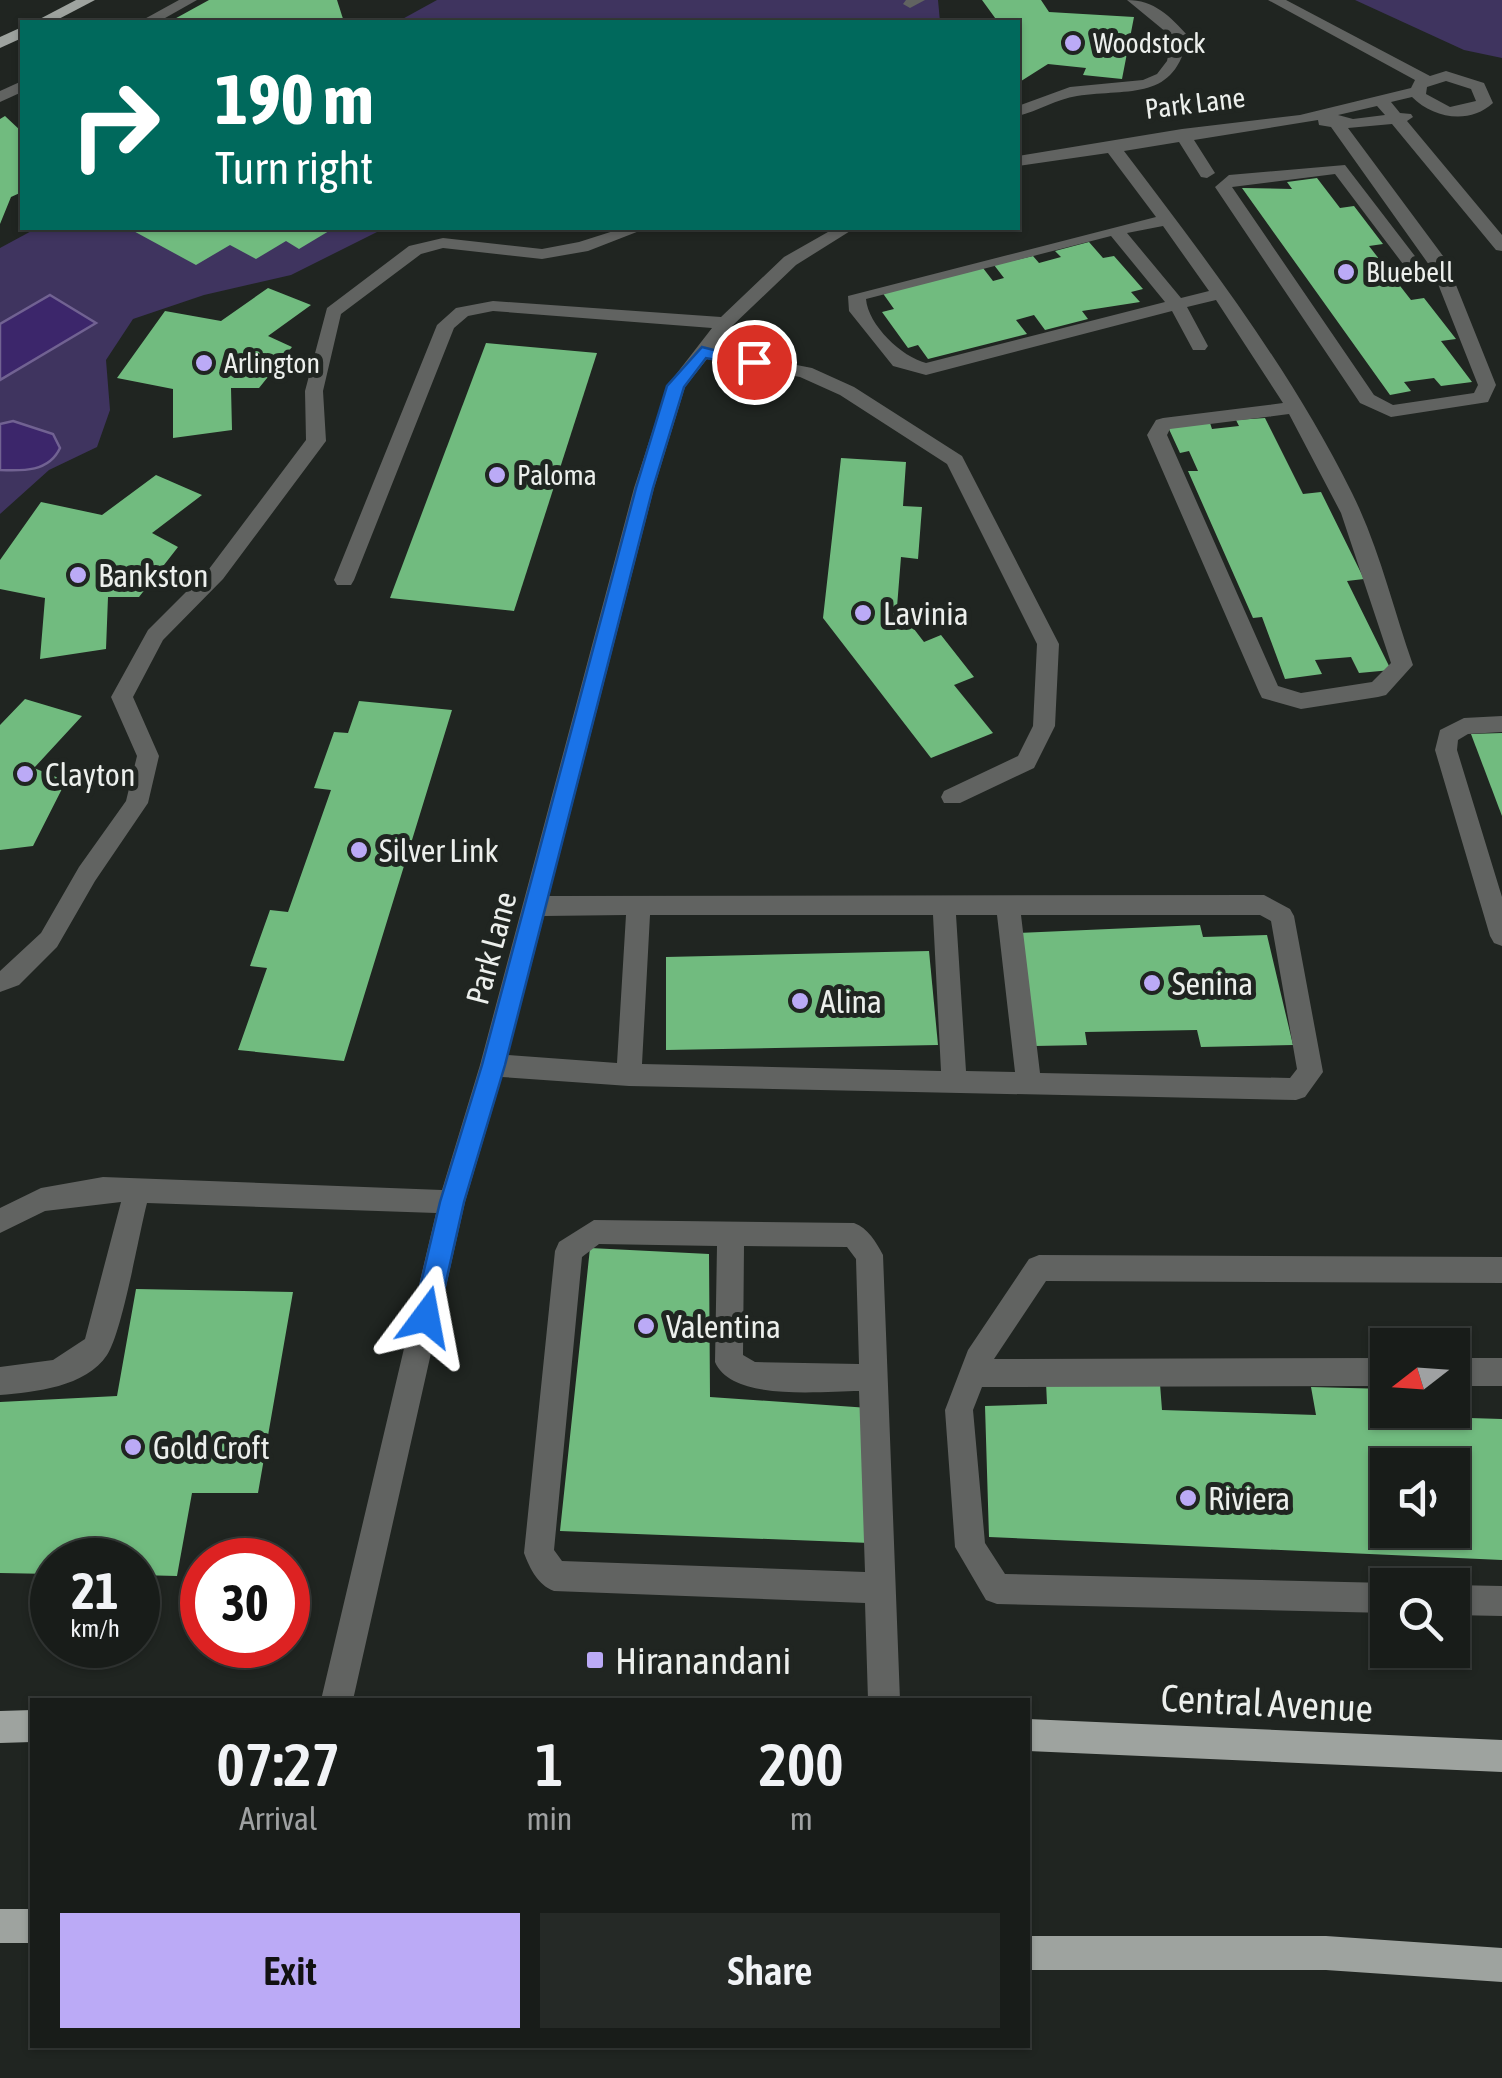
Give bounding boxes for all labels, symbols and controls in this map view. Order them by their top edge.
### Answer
place label: Woodstock [1093,27,1206,59]
marker: Woodstock [1062,32,1084,54]
text: 190 m [215,59,374,139]
icon: right [50,60,180,190]
street label: Park Lane [1143,81,1247,125]
text: Turn right [215,142,373,194]
place label: Bluebell [1366,256,1454,288]
marker: Bluebell [1335,261,1357,283]
pin [712,320,797,405]
icon: arrive [727,335,782,390]
place label: Arlington [224,347,320,379]
marker: Arlington [193,352,215,374]
place label: Paloma [517,459,597,491]
marker: Paloma [486,464,508,486]
place label: Bankston [98,557,208,594]
marker: Bankston [67,564,89,586]
place label: Lavinia [883,595,969,632]
marker: Lavinia [852,602,874,624]
place label: Clayton [45,756,135,793]
marker: Clayton [14,763,36,785]
place label: Silver Link [379,832,499,869]
marker: Silver Link [348,839,370,861]
street label: Park Lane [458,888,524,1008]
place label: Senina [1172,965,1253,1002]
marker: Senina [1141,972,1163,994]
place label: Alina [820,983,882,1020]
marker: Alina [789,990,811,1012]
position arrow [374,1265,478,1369]
place label: Valentina [666,1308,781,1345]
marker: Valentina [635,1315,657,1337]
north arrow [1370,1328,1470,1428]
map controls [1370,1328,1470,1668]
place label: Gold Croft [153,1429,270,1466]
marker: Gold Croft [122,1436,144,1458]
button: sound [1370,1448,1470,1548]
place label: Riviera [1208,1480,1290,1517]
marker: Riviera [1177,1487,1199,1509]
speed limit sign: 30 [180,1538,310,1668]
text: 21 [71,1562,118,1620]
button: search [1370,1568,1470,1668]
text: km/h [70,1614,120,1642]
place label: Hiranandani [615,1639,791,1682]
marker: Hiranandani [584,1649,606,1671]
street label: Central Avenue [1160,1676,1374,1730]
text: 07:27 [216,1730,340,1799]
text: 1 [535,1730,564,1799]
text: 200 [759,1730,843,1799]
text: Arrival [239,1800,317,1837]
text: min [526,1800,572,1837]
text: m [790,1800,813,1837]
button: Exit [60,1913,520,2028]
button: Share [540,1913,1000,2028]

